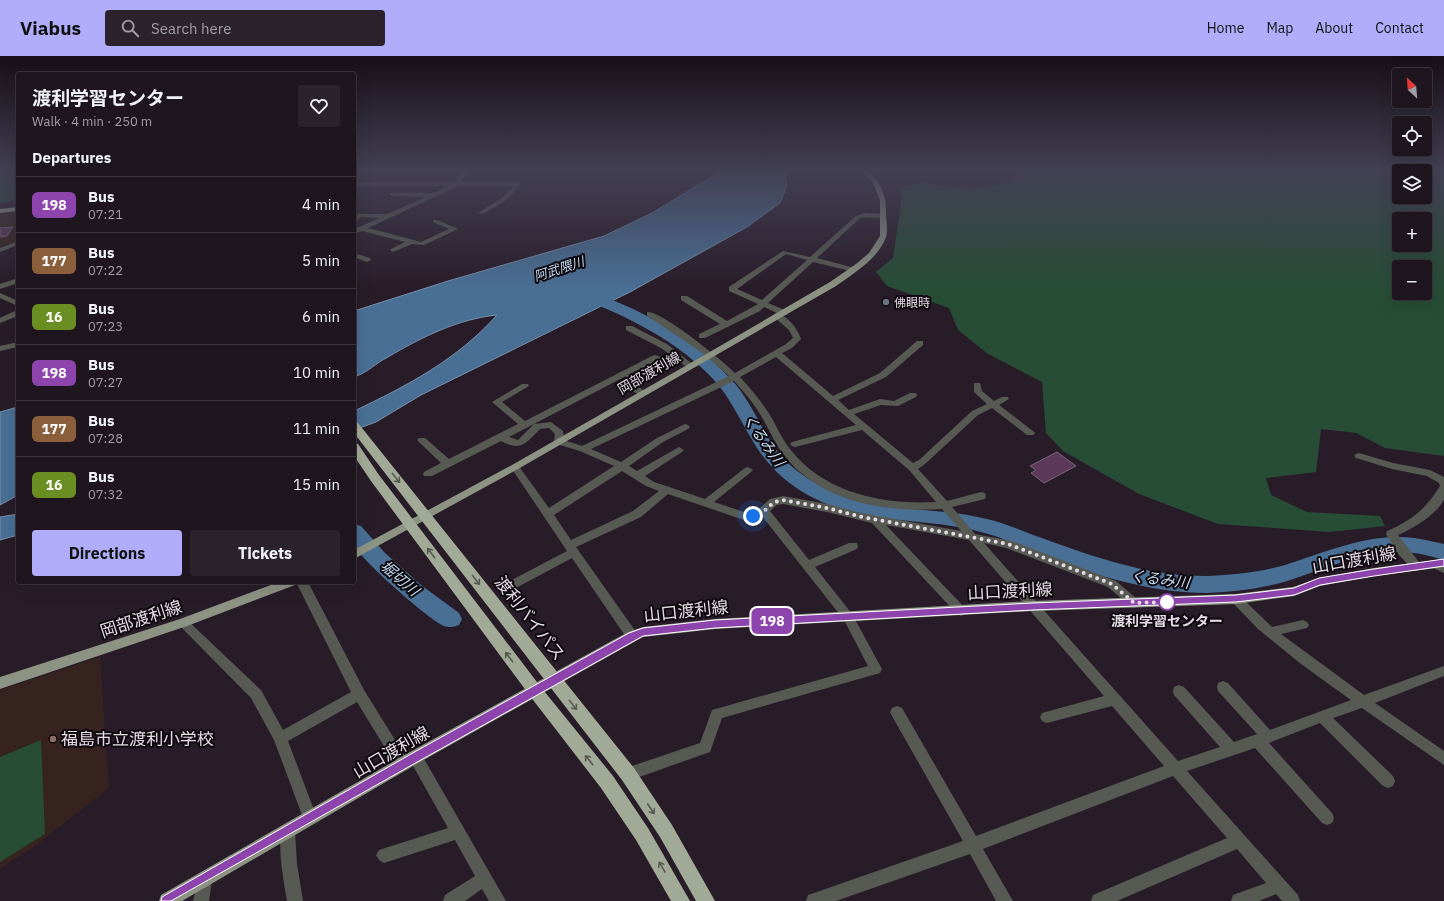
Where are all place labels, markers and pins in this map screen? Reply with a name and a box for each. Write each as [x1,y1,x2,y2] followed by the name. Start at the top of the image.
[894,295,930,310] place label: 佛眼時
[881,297,891,307] marker: 佛眼時
[1158,593,1176,611] marker: 渡利学習センター
[1111,612,1223,630] place label: 渡利学習センター
[61,728,214,750] place label: 福島市立渡利小学校
[48,734,58,744] marker: 福島市立渡利小学校

